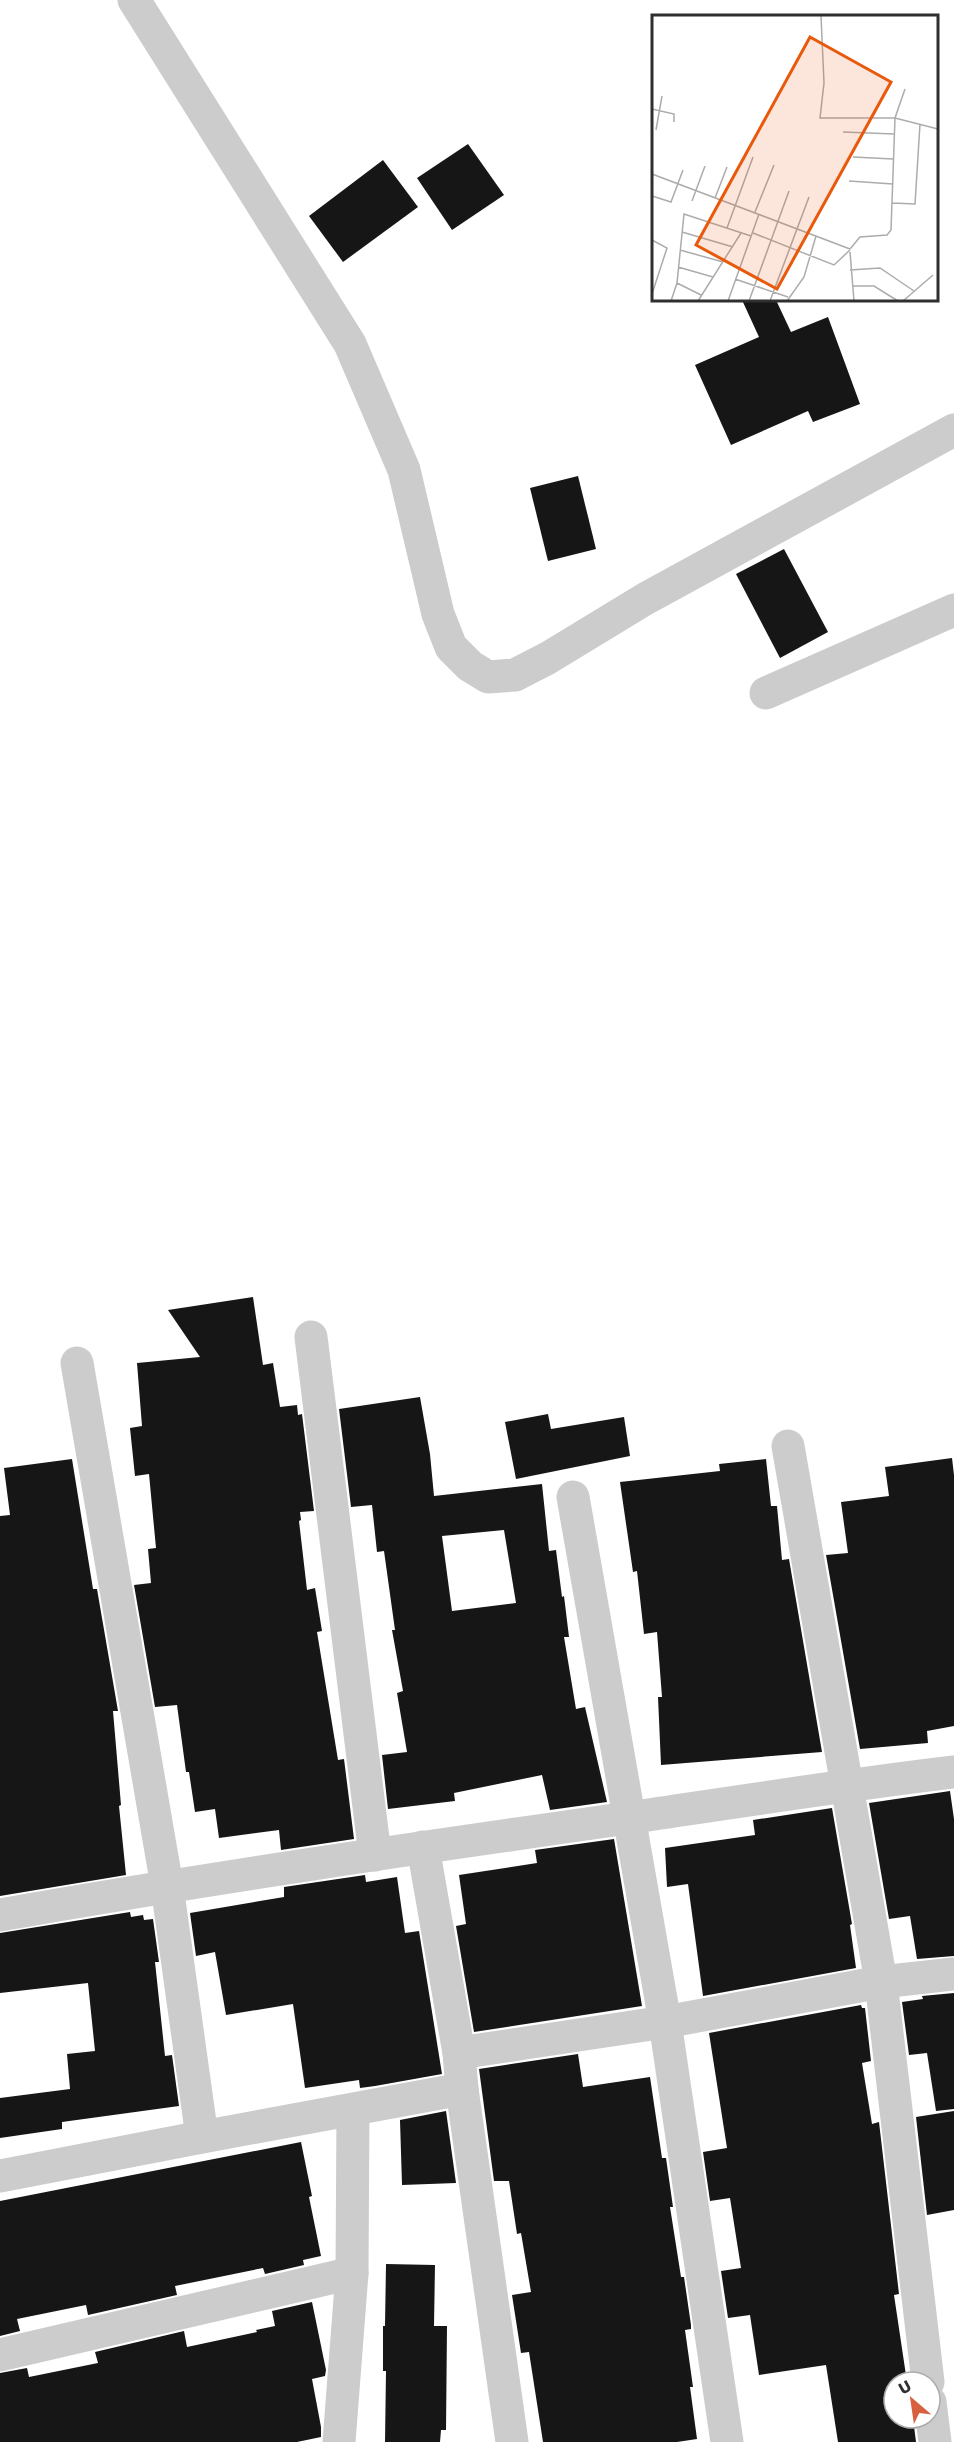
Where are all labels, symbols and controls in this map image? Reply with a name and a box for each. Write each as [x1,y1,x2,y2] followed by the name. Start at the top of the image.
[652,15,939,302] inset map
[882,2370,942,2430] north arrow
[895,2376,915,2398] text: U

